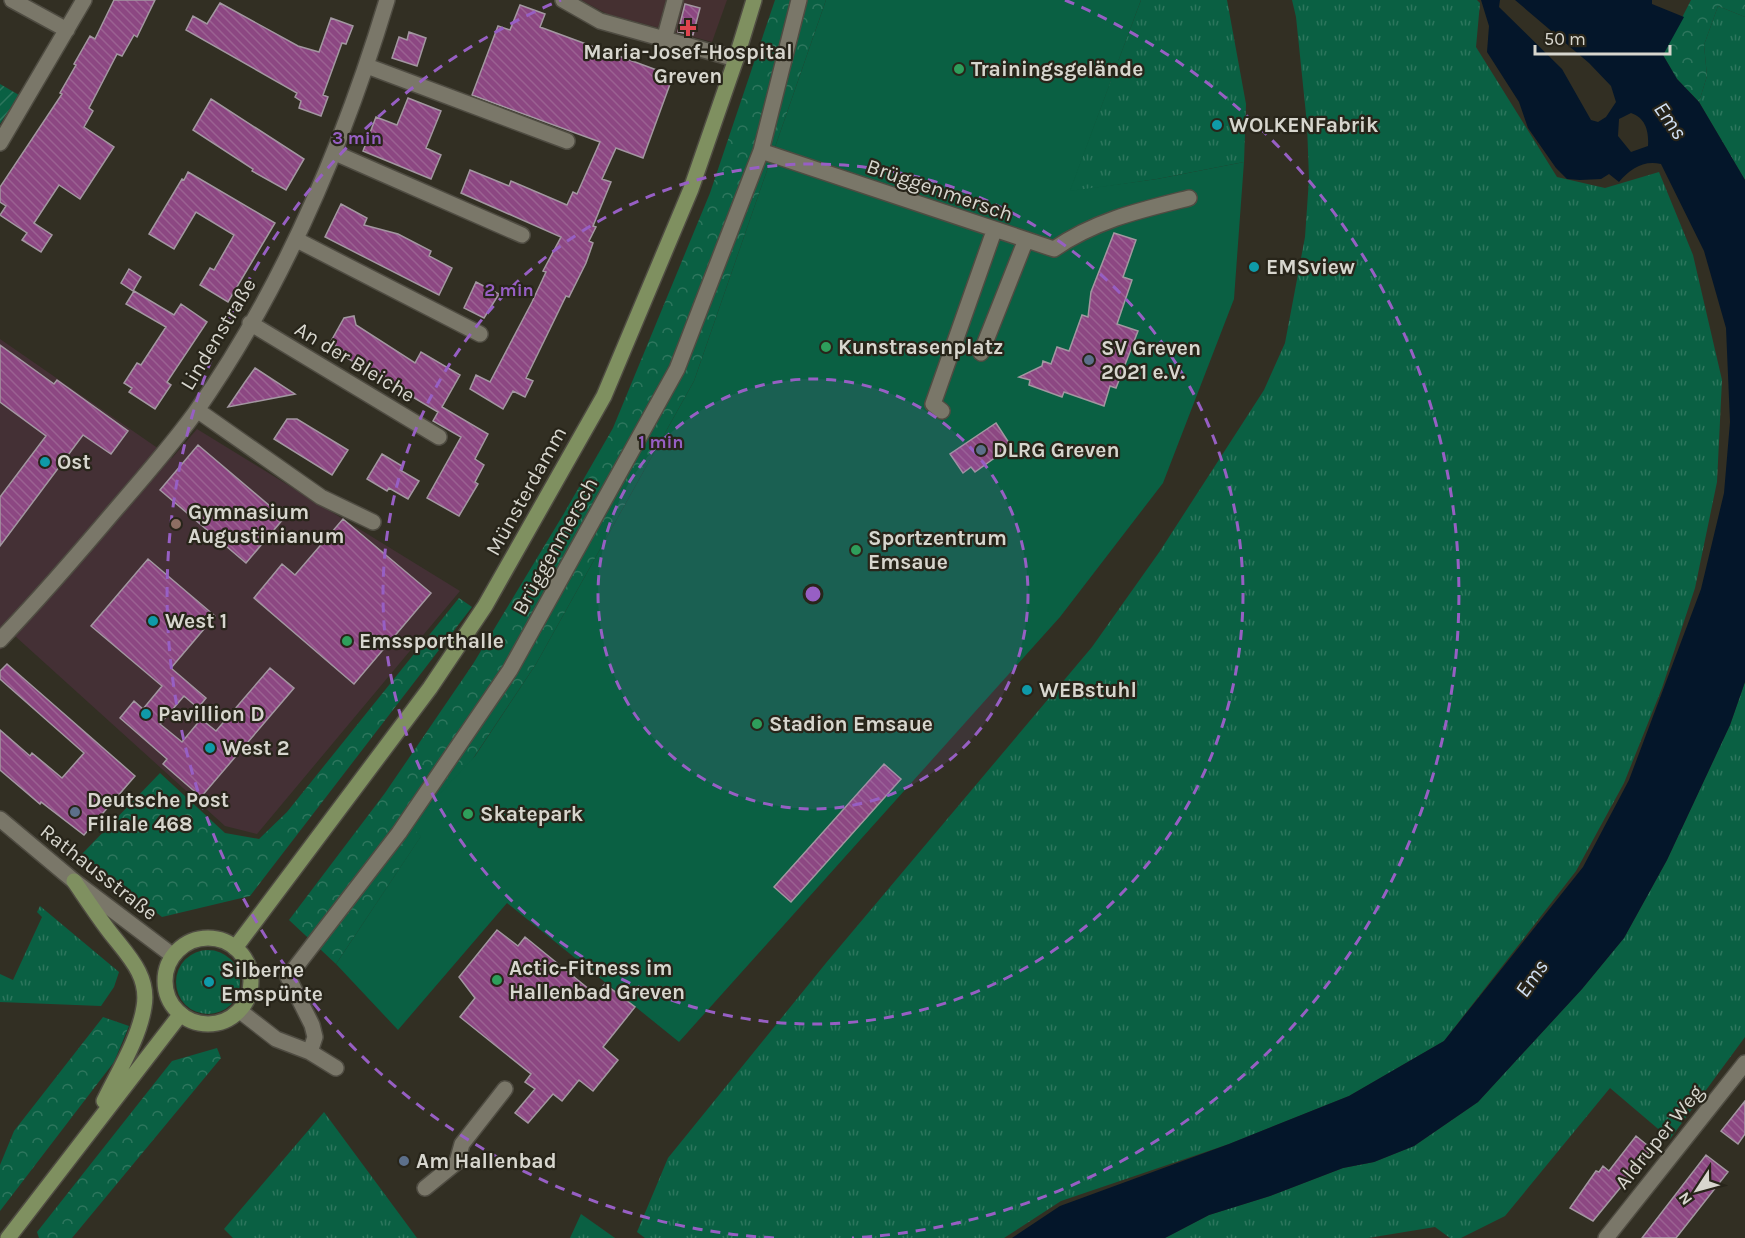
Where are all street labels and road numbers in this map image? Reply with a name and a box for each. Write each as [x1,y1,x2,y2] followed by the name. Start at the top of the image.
[864,154,1016,226] street label: Brüggenmersch
[175,274,261,394] street label: Lindenstraße
[291,317,419,407] street label: An der Bleiche
[481,422,571,560] street label: Münsterdamm
[507,473,603,619] street label: Brüggenmersch
[36,819,162,925] street label: Rathausstraße
[1610,1080,1708,1194] street label: Aldruper Weg

